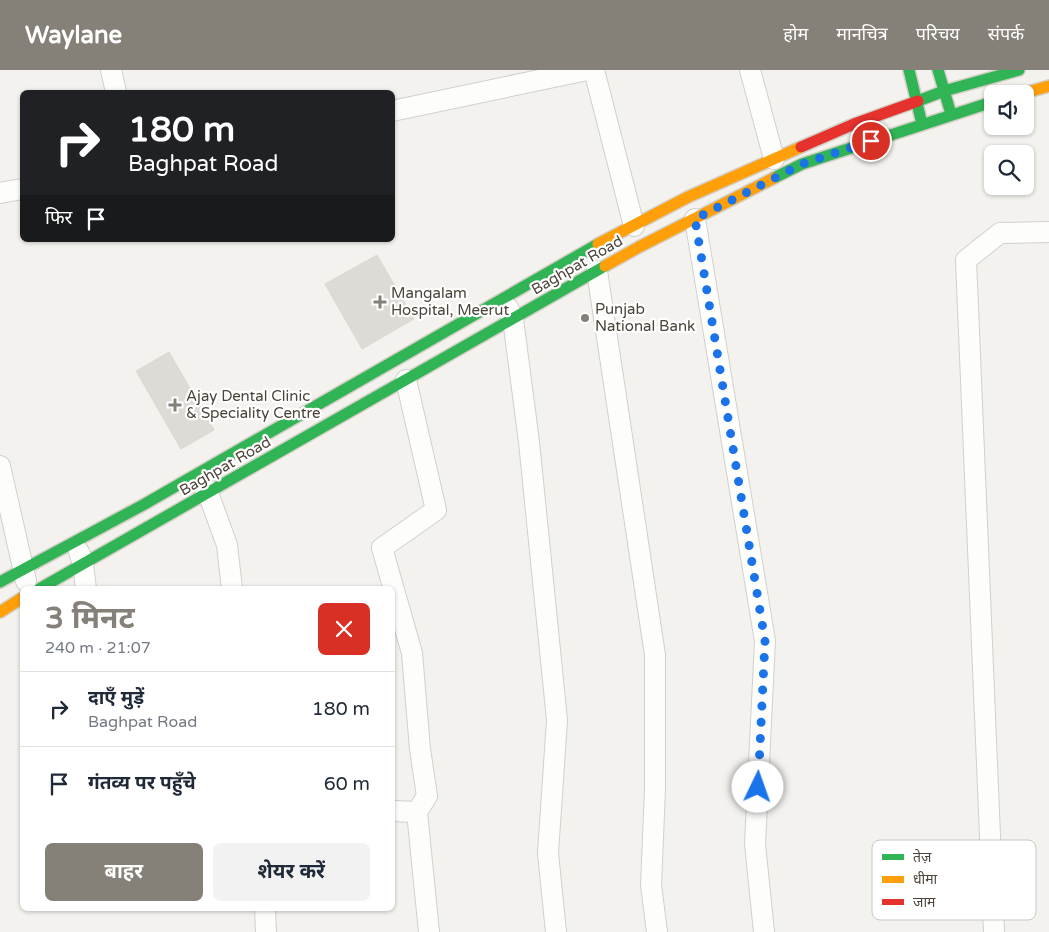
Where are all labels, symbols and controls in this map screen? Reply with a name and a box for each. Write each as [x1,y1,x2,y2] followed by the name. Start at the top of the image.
[25,21,122,50] text: Waylane
[783,23,808,45] text: होम
[836,23,888,45] text: मानचित्र
[916,23,960,45] text: परिचय
[988,23,1024,45] text: संपर्क
[984,85,1034,195] map controls
[984,85,1034,135] button: sound
[128,109,235,151] text: 180 m
[45,110,110,175] icon: right
[850,120,892,162] pin
[857,127,885,155] icon: arrive
[984,145,1034,195] button: search
[128,151,278,177] text: Baghpat Road
[82,205,110,233] icon: arrive
[45,207,72,229] text: फिर
[528,232,626,298] street label: Baghpat Road
[391,284,509,319] place label: Mangalam Hospital, Meerut
[373,295,387,309] marker: Mangalam Hospital, Meerut
[595,300,695,335] place label: Punjab National Bank
[579,312,591,324] marker: Punjab National Bank
[186,387,321,422] place label: Ajay Dental Clinic & Speciality Centre
[168,398,182,412] marker: Ajay Dental Clinic & Speciality Centre
[176,433,274,499] street label: Baghpat Road
[45,600,135,637] text: 3 मिनट
[318,603,370,655] button: close
[45,638,151,658] text: 240 m · 21:07
[88,687,144,709] text: दाएँ मुड़ें
[45,695,73,723] icon: right
[312,698,370,720] text: 180 m
[88,712,197,732] text: Baghpat Road
[731,760,783,812] position arrow
[45,770,73,798] icon: arrive
[88,772,196,794] text: गंतव्य पर पहुँचे
[324,773,370,795] text: 60 m
[872,840,1036,920] legend
[45,843,203,901] button: बाहर
[213,843,370,901] button: शेयर करें
[913,848,932,866] text: तेज़
[913,871,938,888] text: धीमा
[913,894,936,911] text: जाम

